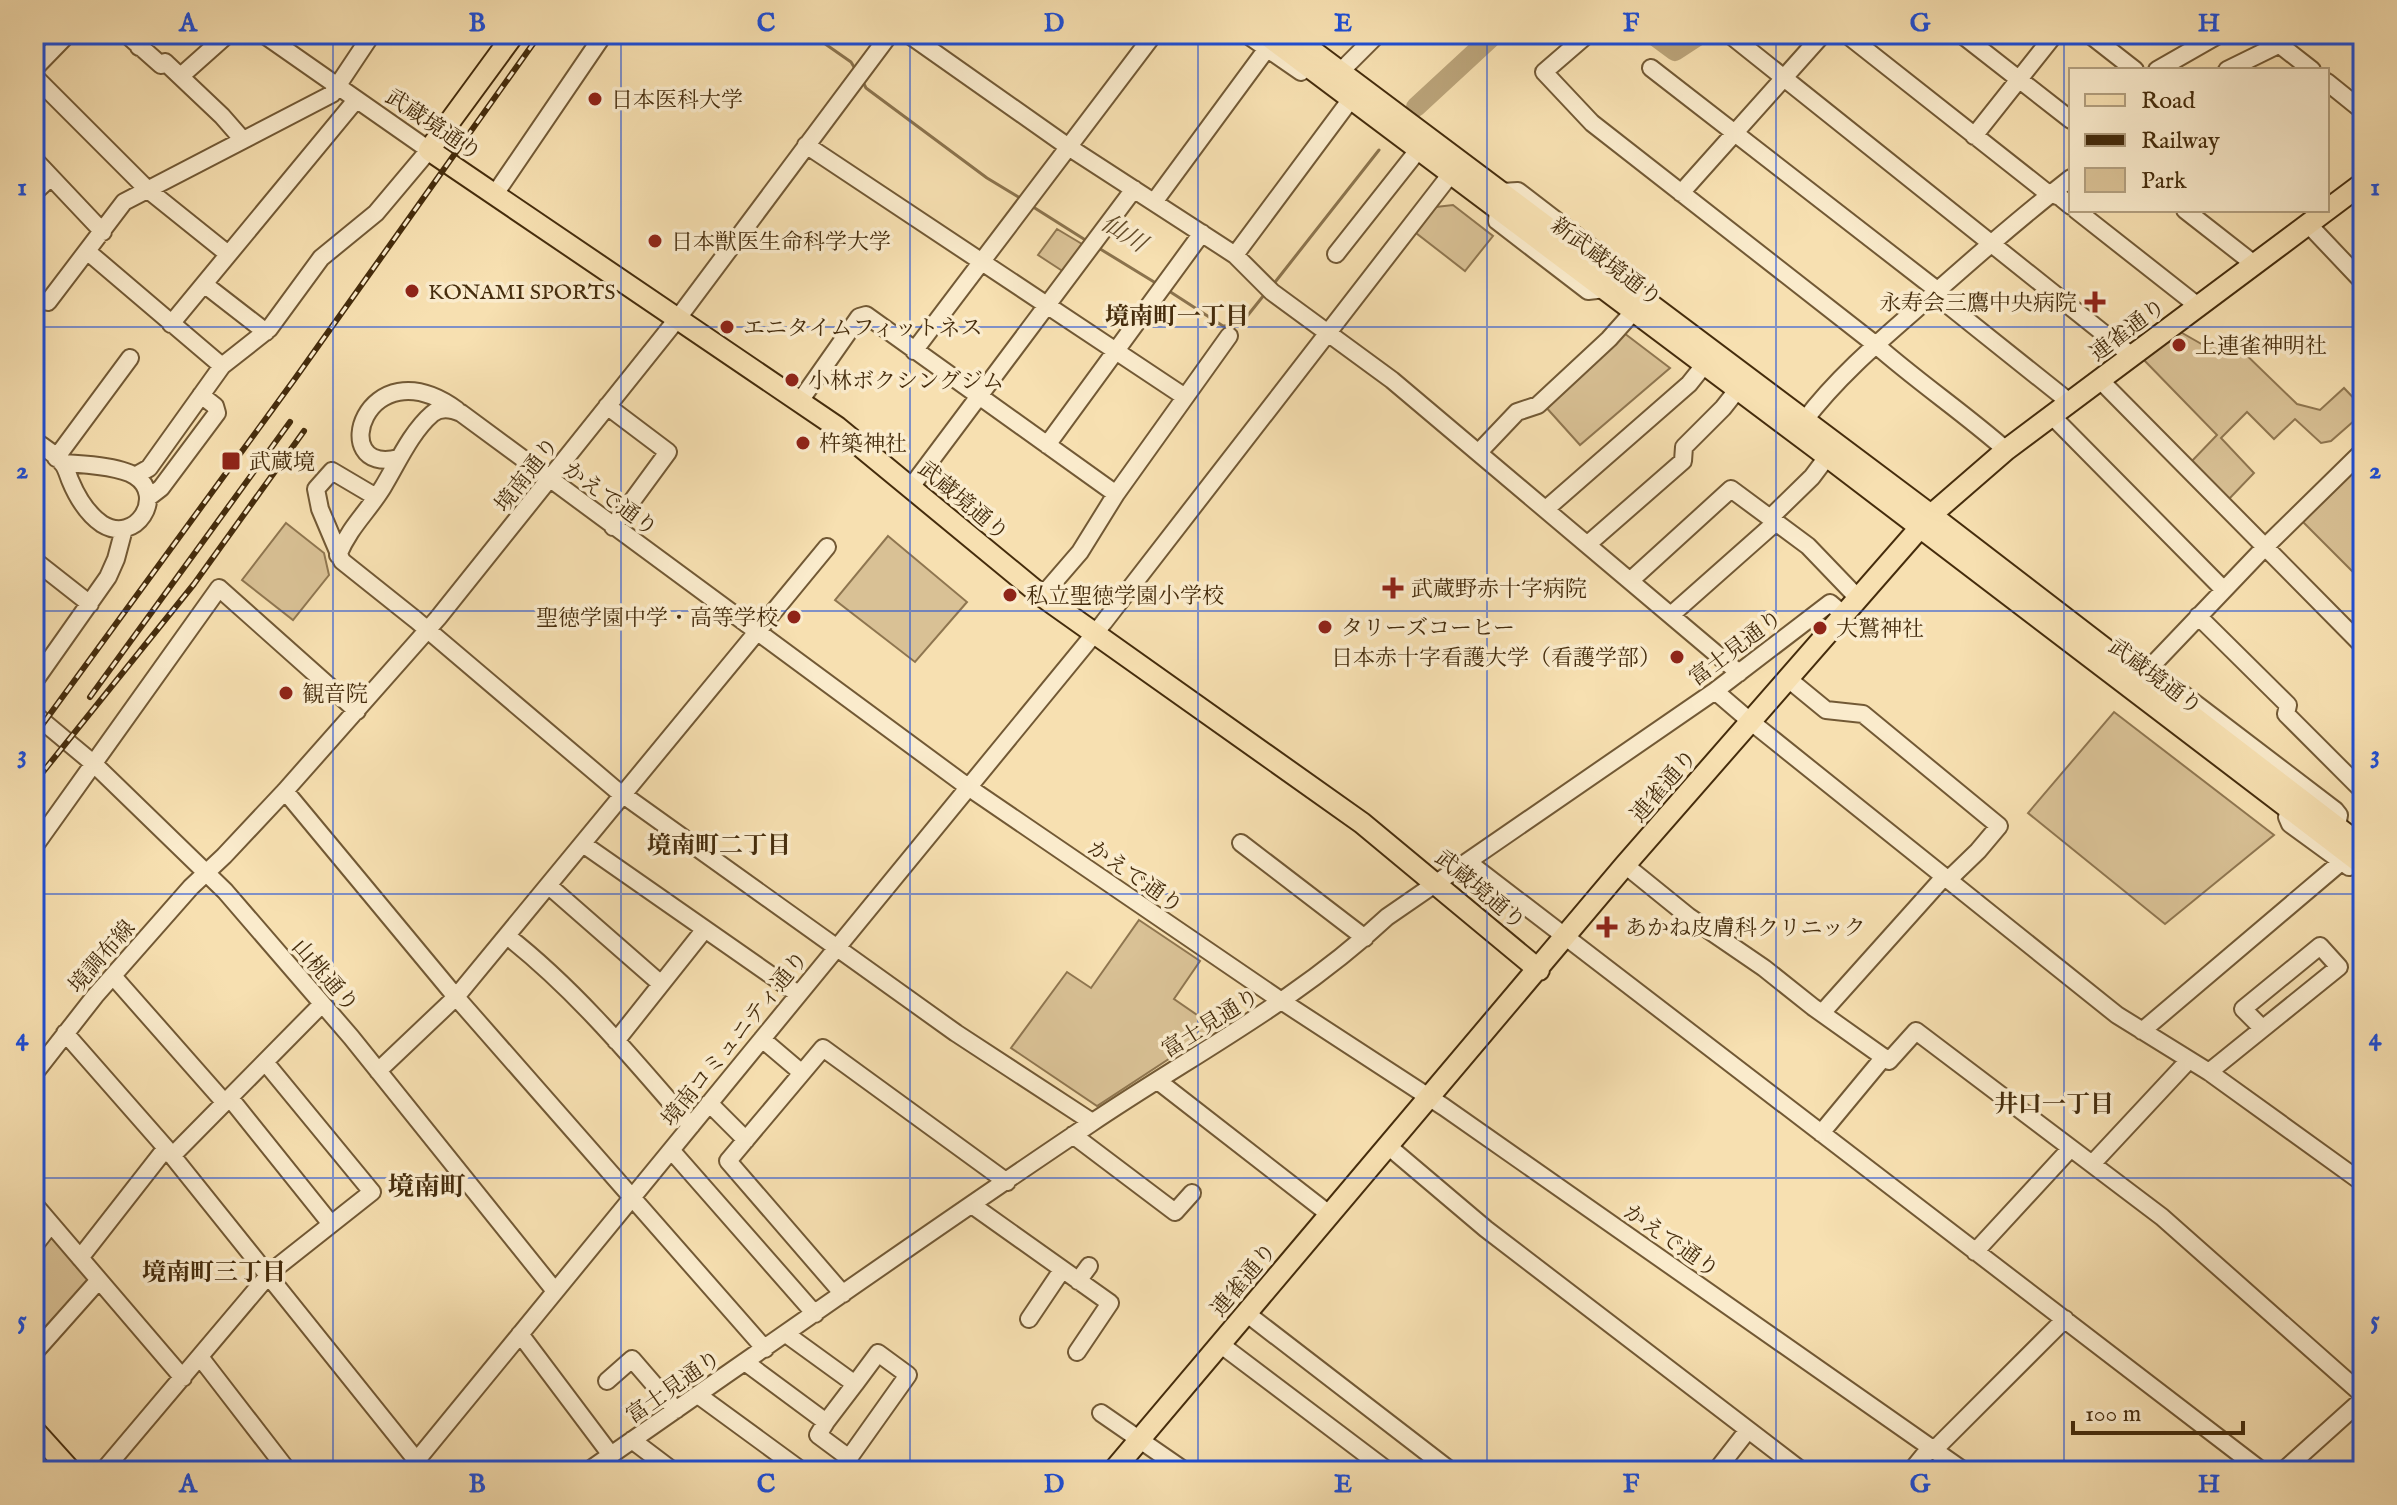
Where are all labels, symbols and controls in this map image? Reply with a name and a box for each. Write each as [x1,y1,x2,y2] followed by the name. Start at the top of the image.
[178,7,198,40] text: A
[468,7,486,40] text: B
[757,7,776,40] text: C
[1044,7,1065,40] text: D
[1334,7,1352,40] text: E
[1623,7,1640,40] text: F
[1910,7,1931,40] text: G
[2198,7,2220,40] text: H
[2069,68,2329,212] legend
[379,83,486,168] street label: 武蔵境通り
[2141,86,2195,117] text: Road
[611,87,743,115] place label: 日本医科大学
[586,90,604,108] marker: 日本医科大学
[2141,126,2220,157] text: Railway
[2141,166,2187,197] text: Park
[17,171,27,204] text: 1
[2370,171,2380,204] text: 1
[1095,208,1154,262] water label: 仙川
[1545,212,1667,314] street label: 新武蔵境通り
[671,229,891,257] place label: 日本獣医生命科学大学
[646,232,664,250] marker: 日本獣医生命科学大学
[428,279,615,307] place label: KONAMI SPORTS
[403,282,421,300] marker: KONAMI SPORTS
[1879,290,2077,318] place label: 永寿会三鷹中央病院
[2084,291,2106,313] marker: 永寿会三鷹中央病院
[2085,293,2172,368] street label: 連雀通り
[1105,302,1249,333] district label: 境南町一丁目
[743,315,983,343] place label: エニタイムフィットネス
[718,318,736,336] marker: エニタイムフィットネス
[2195,333,2327,361] place label: 上連雀神明社
[2170,336,2188,354] marker: 上連雀神明社
[808,368,1004,396] place label: 小林ボクシングジム
[783,371,801,389] marker: 小林ボクシングジム
[819,431,907,459] place label: 杵築神社
[489,432,566,519] street label: 境南通り
[794,434,812,452] marker: 杵築神社
[249,449,315,477] place label: 武蔵境
[220,450,242,472] marker: 武蔵境
[16,454,28,487] text: 2
[2369,454,2381,487] text: 2
[912,455,1014,548] street label: 武蔵境通り
[557,456,663,543] street label: かえで通り
[1411,576,1587,604] place label: 武蔵野赤十字病院
[1382,577,1404,599] marker: 武蔵野赤十字病院
[1026,583,1224,611] place label: 私立聖徳学園小学校
[1001,586,1019,604] marker: 私立聖徳学園小学校
[1684,604,1789,693] street label: 富士見通り
[536,605,778,633] place label: 聖徳学園中学・高等学校
[785,608,803,626] marker: 聖徳学園中学・高等学校
[1341,615,1515,643] place label: タリーズコーヒー
[1836,616,1924,644] place label: 大鷲神社
[1316,618,1334,636] marker: タリーズコーヒー
[1811,619,1829,637] marker: 大鷲神社
[2102,633,2207,722] street label: 武蔵境通り
[1331,645,1661,673] place label: 日本赤十字看護大学（看護学部）
[1668,648,1686,666] marker: 日本赤十字看護大学（看護学部）
[302,681,368,709] place label: 観音院
[277,684,295,702] marker: 観音院
[17,738,27,771] text: 3
[2370,738,2380,771] text: 3
[1625,744,1704,829] street label: 連雀通り
[647,831,791,862] district label: 境南町二丁目
[1082,835,1188,921] street label: かえで通り
[1429,844,1531,937] street label: 武蔵境通り
[63,915,142,1000] street label: 境調布線
[1625,915,1866,943] place label: あかね皮膚科クリニック
[1596,916,1618,938] marker: あかね皮膚科クリニック
[285,934,364,1019] street label: 山桃通り
[656,946,815,1133] street label: 境南コミュニティ通り
[1157,983,1265,1065] street label: 富士見通り
[16,1021,30,1054] text: 4
[2369,1021,2383,1054] text: 4
[1994,1090,2114,1121] district label: 井口一丁目
[388,1171,466,1204] district label: 境南町
[1618,1199,1724,1285] street label: かえで通り
[1206,1238,1284,1323] street label: 連雀通り
[142,1258,286,1289] district label: 境南町三丁目
[17,1304,27,1337] text: 5
[2370,1304,2380,1337] text: 5
[621,1345,727,1431] street label: 富士見通り
[2073,1385,2243,1435] scale bar
[2085,1399,2141,1430] text: 100 m
[178,1468,198,1501] text: A
[468,1468,486,1501] text: B
[757,1468,776,1501] text: C
[1044,1468,1065,1501] text: D
[1334,1468,1352,1501] text: E
[1623,1468,1640,1501] text: F
[1910,1468,1931,1501] text: G
[2198,1468,2220,1501] text: H

